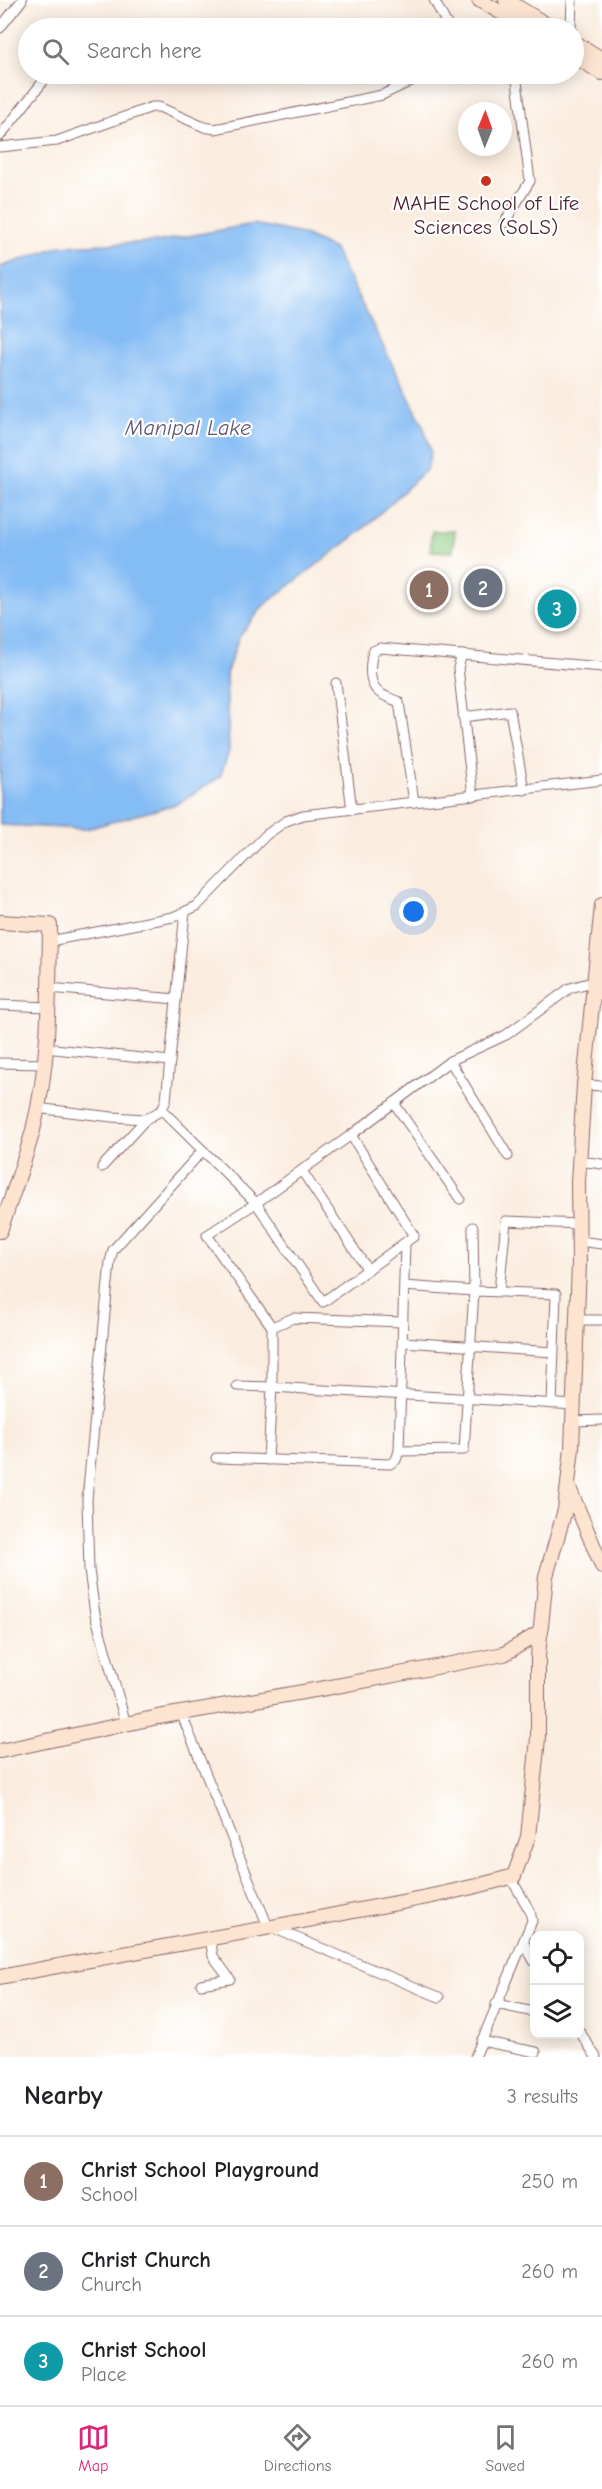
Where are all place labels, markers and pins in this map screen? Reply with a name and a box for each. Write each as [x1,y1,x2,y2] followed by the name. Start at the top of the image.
[479,174,493,188] marker: MAHE School of Life Sciences (SoLS)
[393,191,579,239] place label: MAHE School of Life Sciences (SoLS)
[464,566,502,610] pin: 2
[410,568,448,612] pin: 1
[538,586,576,632] pin: 3

